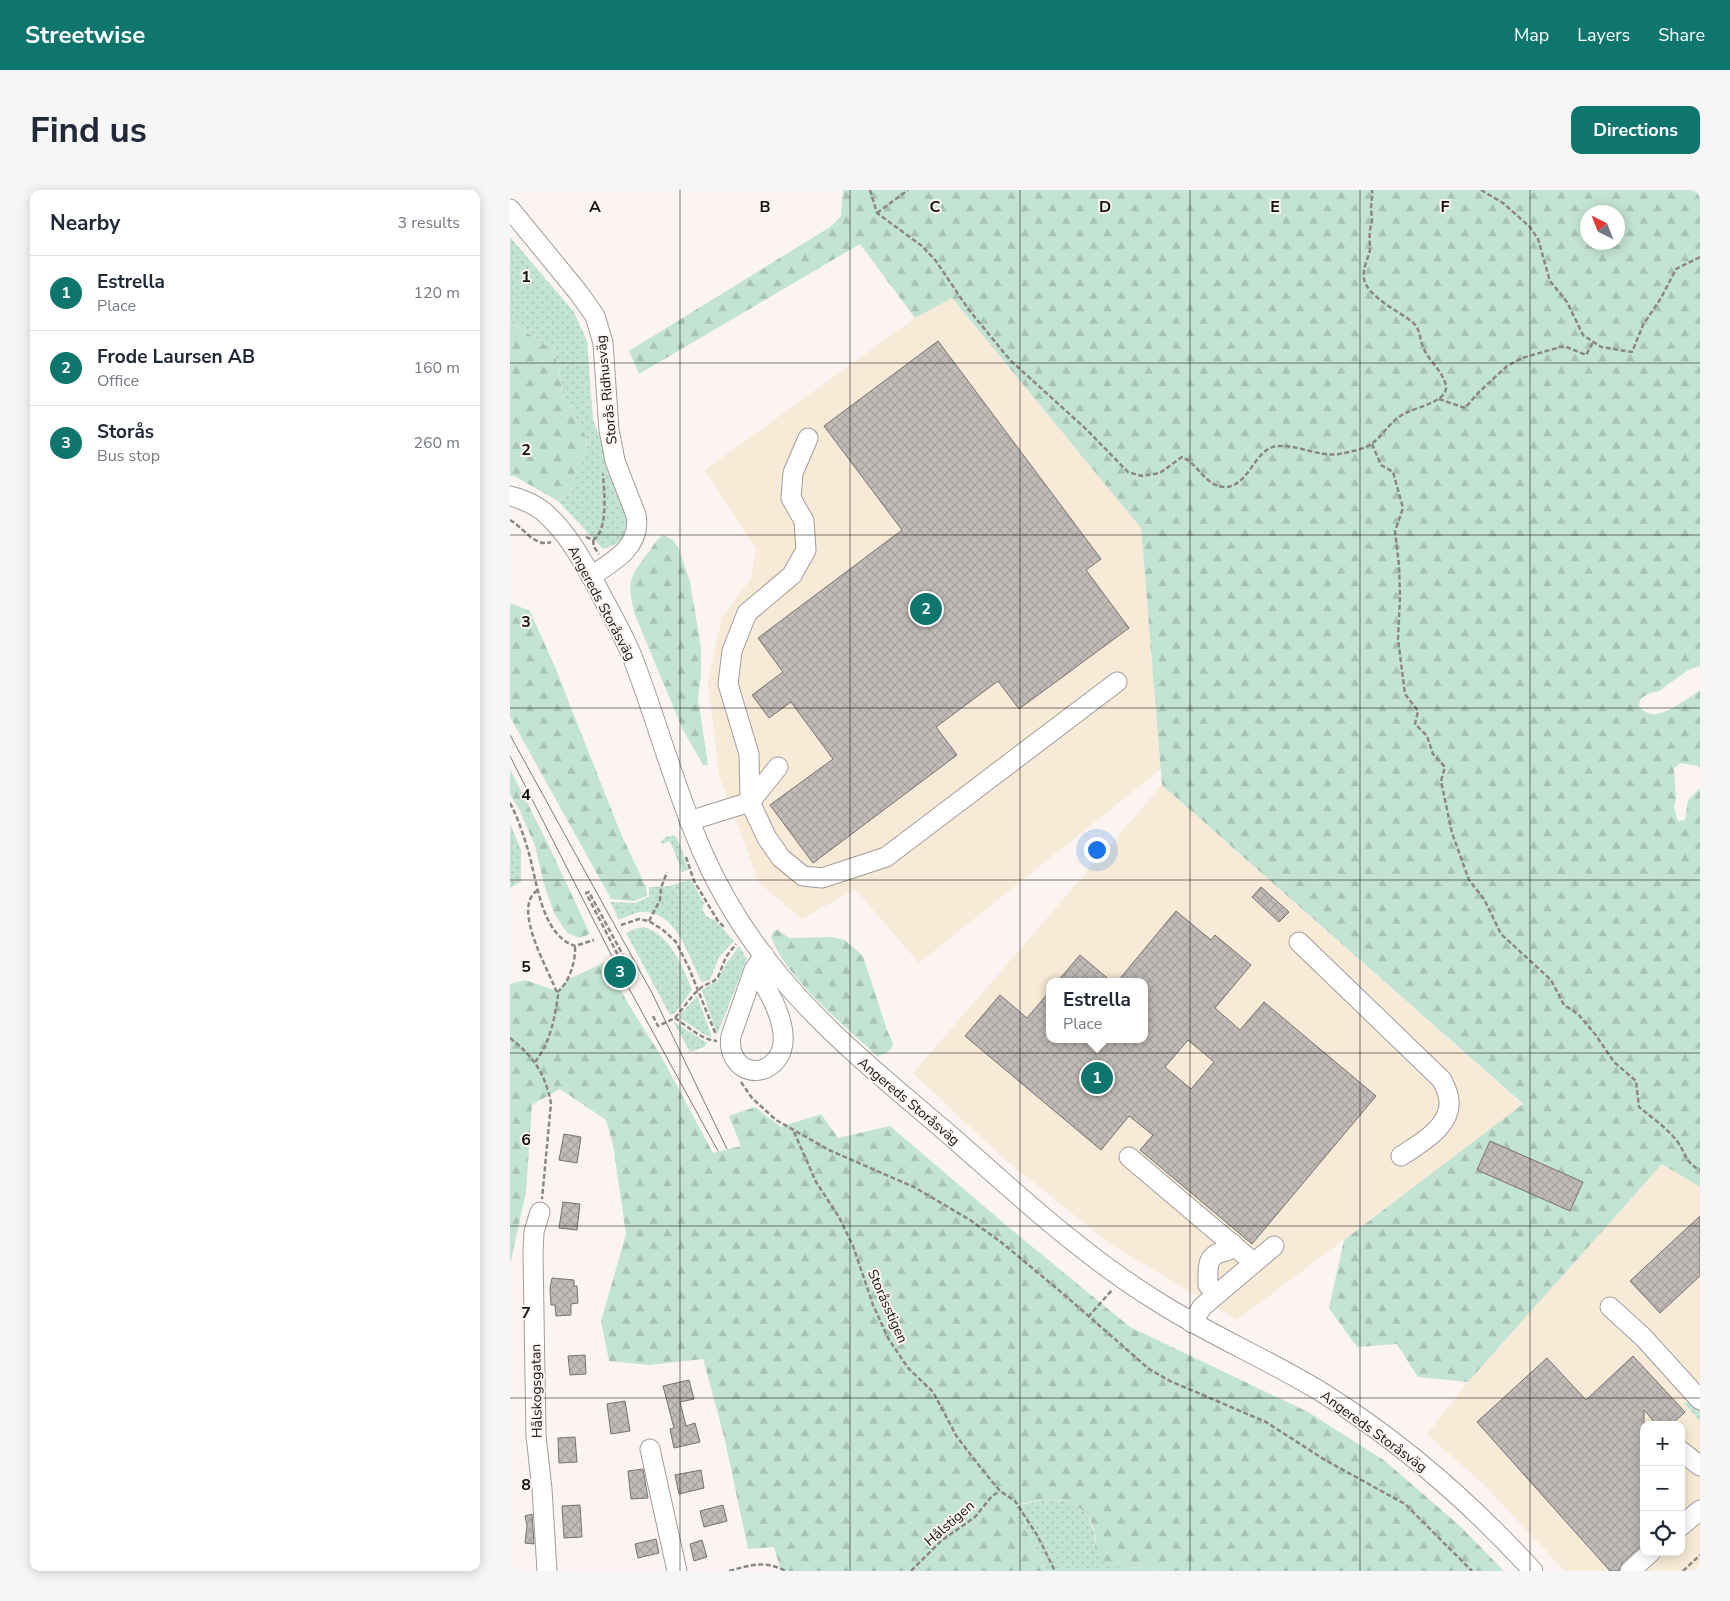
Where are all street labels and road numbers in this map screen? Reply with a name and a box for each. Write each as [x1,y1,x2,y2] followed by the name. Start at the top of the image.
[591,334,622,446] street label: Storås Ridhusväg
[563,542,640,664] street label: Angereds Storåsväg
[854,1053,964,1150] street label: Angereds Storåsväg
[863,1266,912,1346] street label: Storåsstigen
[526,1344,547,1438] street label: Hålskogsgatan
[1317,1386,1431,1477] street label: Angereds Storåsväg
[920,1496,978,1550] street label: Hålstigen

